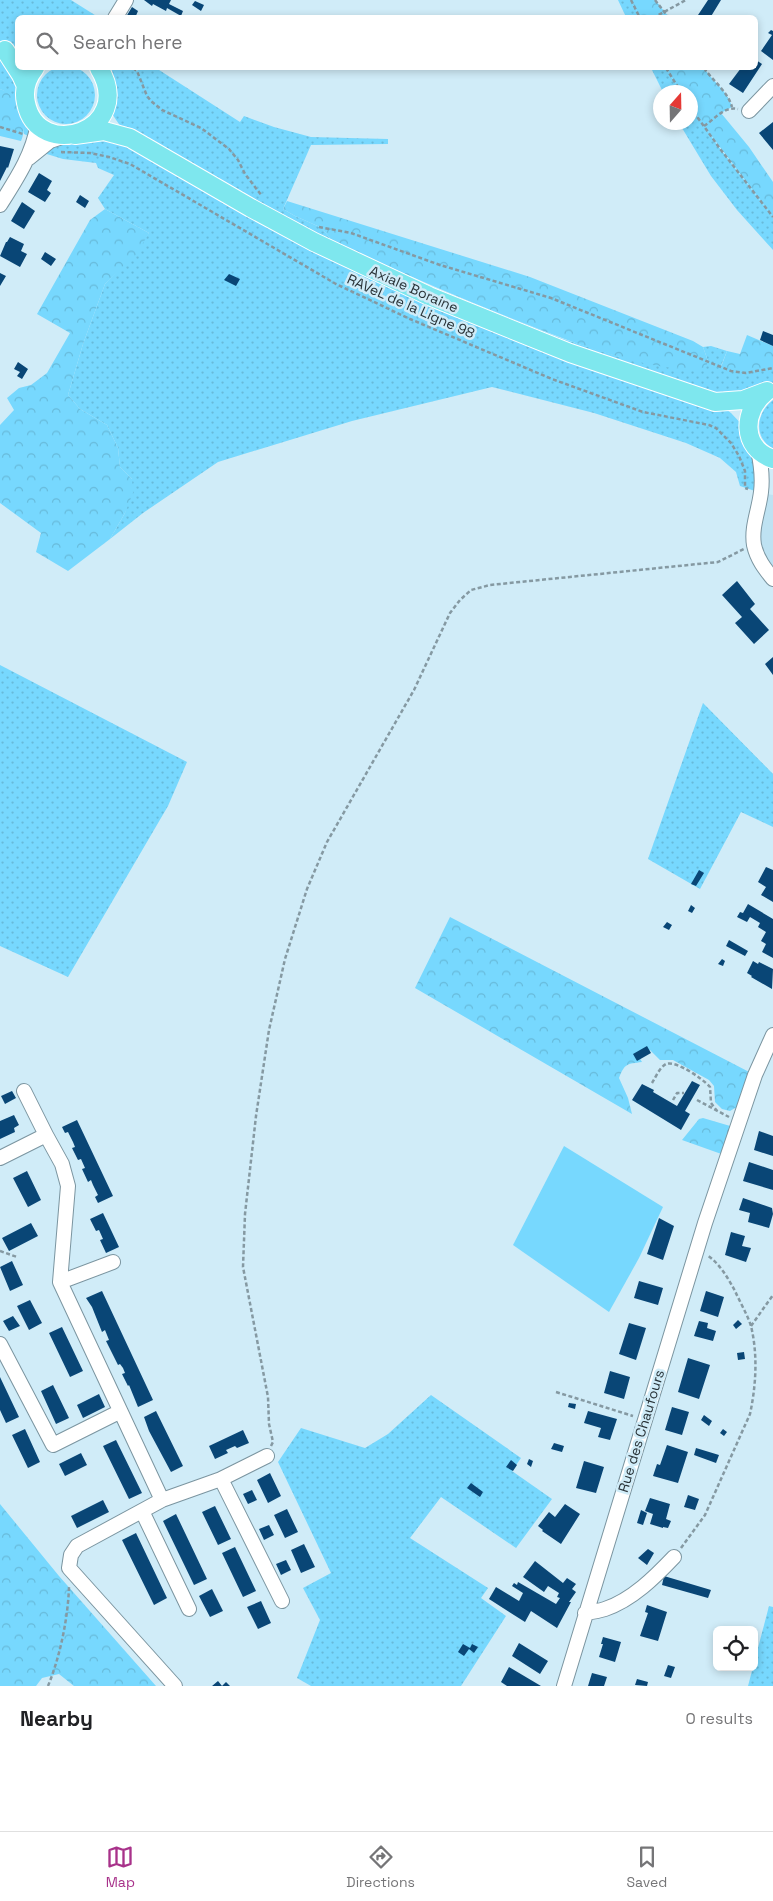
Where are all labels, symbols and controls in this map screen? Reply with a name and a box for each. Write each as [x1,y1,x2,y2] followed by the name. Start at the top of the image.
[15,15,758,70] search box
[33,29,61,57] icon: search
[73,30,183,55] text: Search here
[653,85,698,130] north arrow
[367,261,461,317] street label: Axiale Boraine
[344,270,478,342] street label: RAVeL de la Ligne 98
[614,1368,668,1494] street label: Rue des Chaufours
[713,1626,758,1671] map controls
[713,1626,758,1671] button: locate
[20,1705,93,1732] text: Nearby
[685,1708,753,1729] text: 0 results
[106,1843,135,1891] tab: Map
[346,1843,415,1891] tab: Directions
[626,1843,667,1891] tab: Saved

